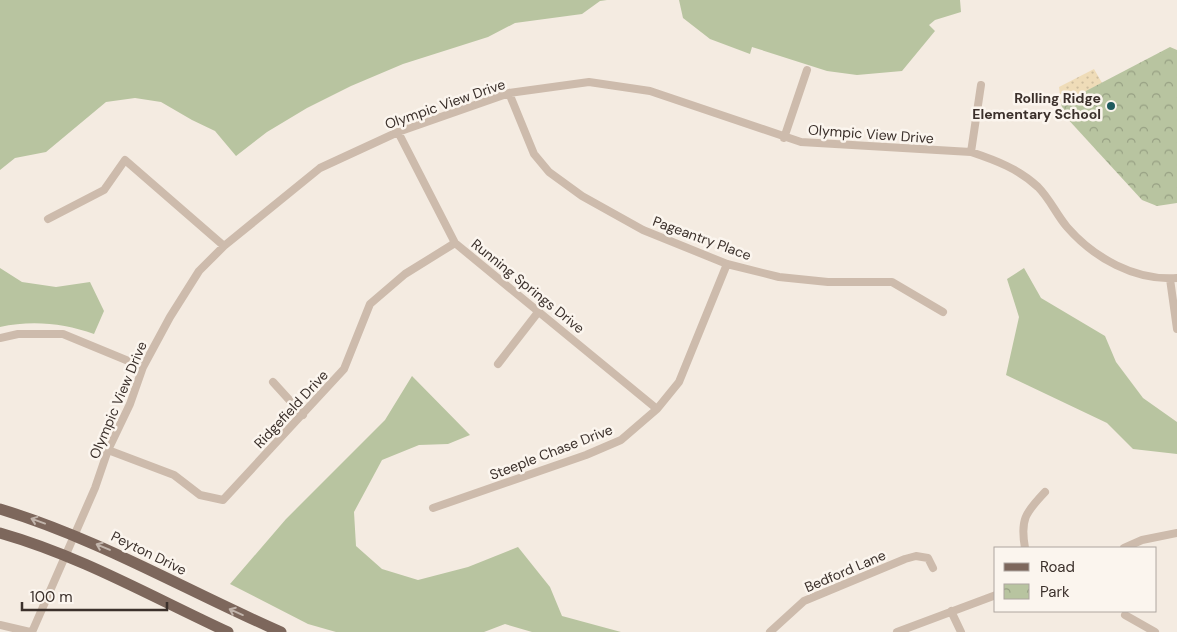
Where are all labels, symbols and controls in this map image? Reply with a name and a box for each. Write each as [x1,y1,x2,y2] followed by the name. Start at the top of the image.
[382,75,508,133] street label: Olympic View Drive
[972,89,1101,123] place label: Rolling Ridge Elementary School
[1105,100,1117,112] marker: Rolling Ridge Elementary School
[808,121,935,147] street label: Olympic View Drive
[650,212,754,264] street label: Pageantry Place
[468,235,588,337] street label: Running Springs Drive
[85,338,151,462] street label: Olympic View Drive
[250,366,332,452] street label: Ridgefield Drive
[487,420,615,484] street label: Steeple Chase Drive
[30,516,46,525] one-way arrow
[108,527,190,579] street label: Peyton Drive
[96,542,111,552] one-way arrow
[802,546,888,596] street label: Bedford Lane
[994,547,1157,612] legend
[1040,557,1075,577] text: Road
[22,580,168,612] scale bar
[1040,582,1070,602] text: Park
[30,587,73,607] text: 100 m
[229,607,244,617] one-way arrow

